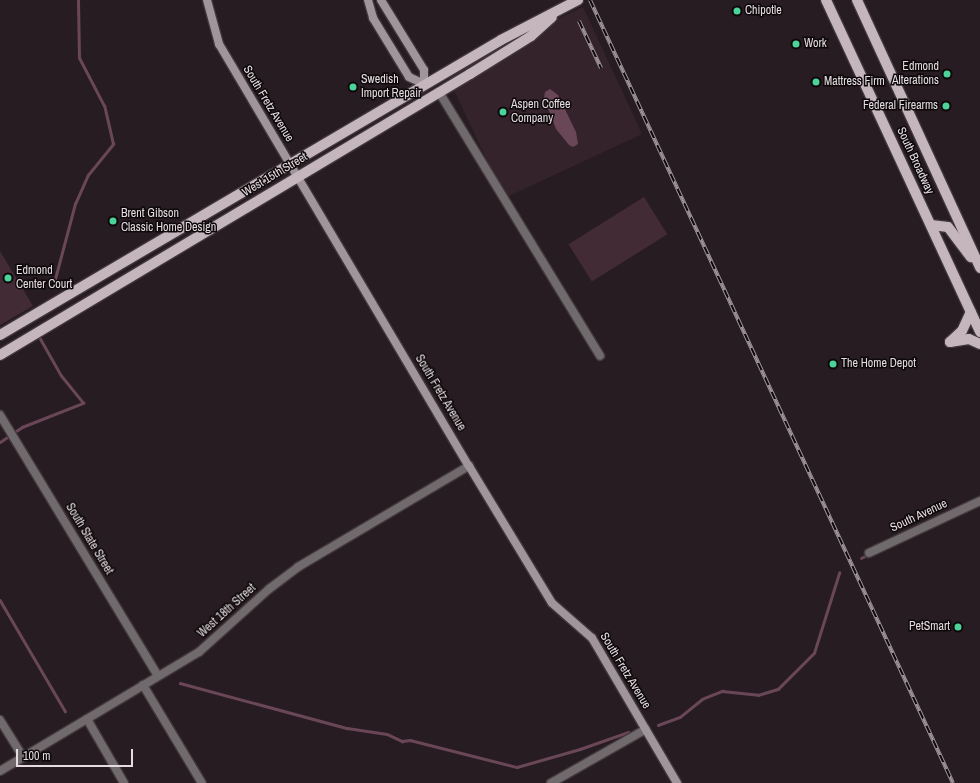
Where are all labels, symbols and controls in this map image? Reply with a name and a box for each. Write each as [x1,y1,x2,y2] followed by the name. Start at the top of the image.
[745,4,782,18] place label: Chipotle
[732,6,742,16] marker: Chipotle
[804,37,827,51] place label: Work
[791,39,801,49] marker: Work
[892,60,939,88] place label: Edmond Alterations
[239,63,297,145] street label: South Fretz Avenue
[942,69,952,79] marker: Edmond Alterations
[361,73,421,101] place label: Swedish Import Repair
[824,75,885,89] place label: Mattress Firm
[811,77,821,87] marker: Mattress Firm
[348,82,358,92] marker: Swedish Import Repair
[511,98,570,126] place label: Aspen Coffee Company
[863,99,938,113] place label: Federal Firearms
[941,101,951,111] marker: Federal Firearms
[498,107,508,117] marker: Aspen Coffee Company
[893,125,937,197] street label: South Broadway
[240,150,310,200] street label: West 15th Street
[121,207,216,235] place label: Brent Gibson Classic Home Design
[108,216,118,226] marker: Brent Gibson Classic Home Design
[16,264,72,292] place label: Edmond Center Court
[3,273,13,283] marker: Edmond Center Court
[411,352,469,434] street label: South Fretz Avenue
[841,357,916,371] place label: The Home Depot
[828,359,838,369] marker: The Home Depot
[888,496,950,536] street label: South Avenue
[62,501,116,577] street label: South State Street
[195,581,259,641] street label: West 18th Street
[909,620,950,634] place label: PetSmart
[953,622,963,632] marker: PetSmart
[596,630,654,712] street label: South Fretz Avenue
[18,741,135,767] scale bar
[23,748,50,764] text: 100 m

